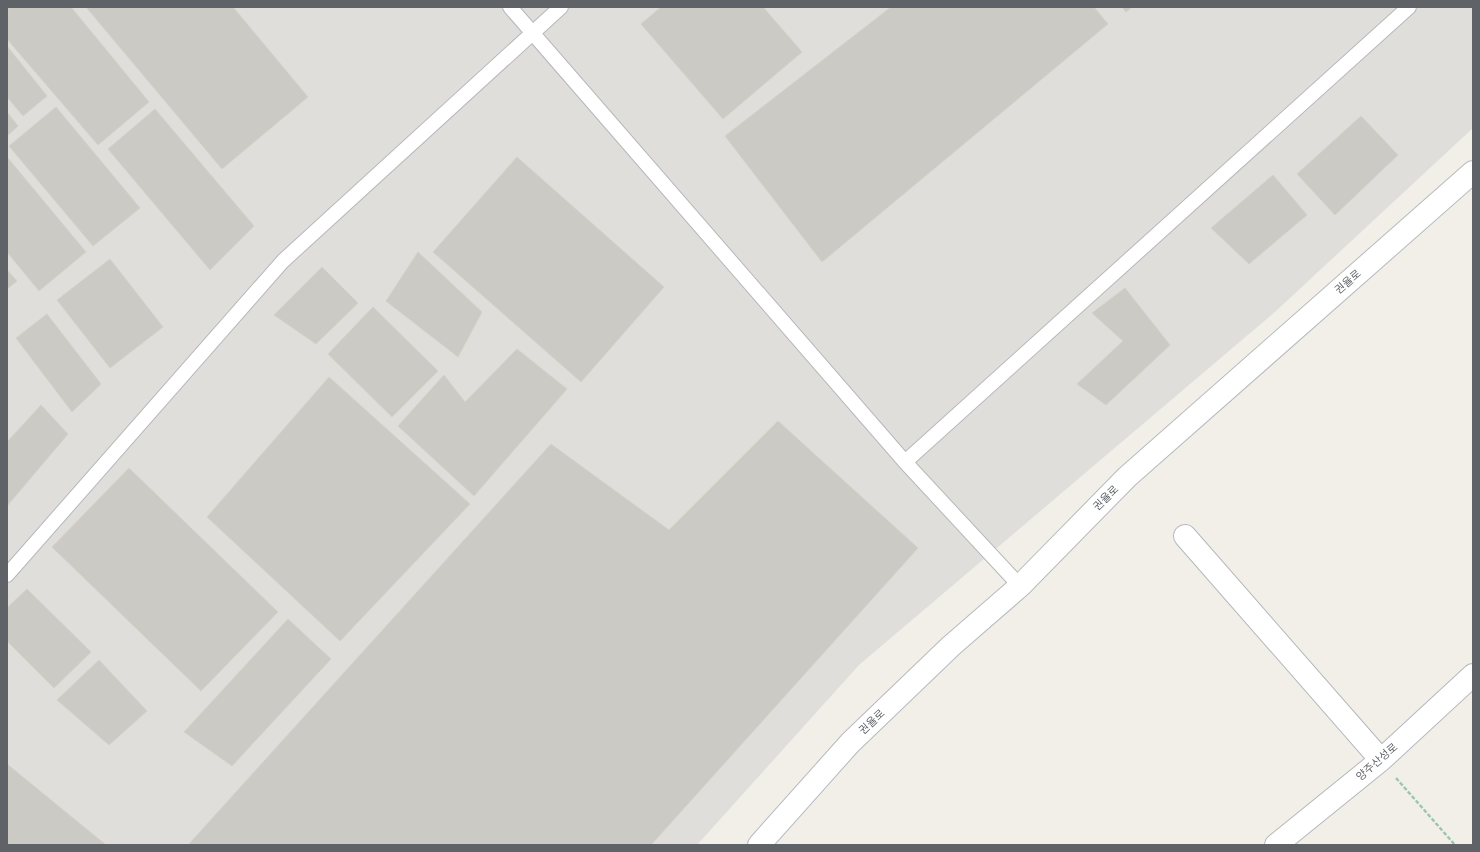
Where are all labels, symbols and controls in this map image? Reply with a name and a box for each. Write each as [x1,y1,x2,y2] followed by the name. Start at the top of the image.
[1332,267,1364,297] street label: 권율로
[1091,483,1121,513] street label: 권율로
[856,707,888,737] street label: 권율로
[1354,740,1400,784] street label: 양주산성로

